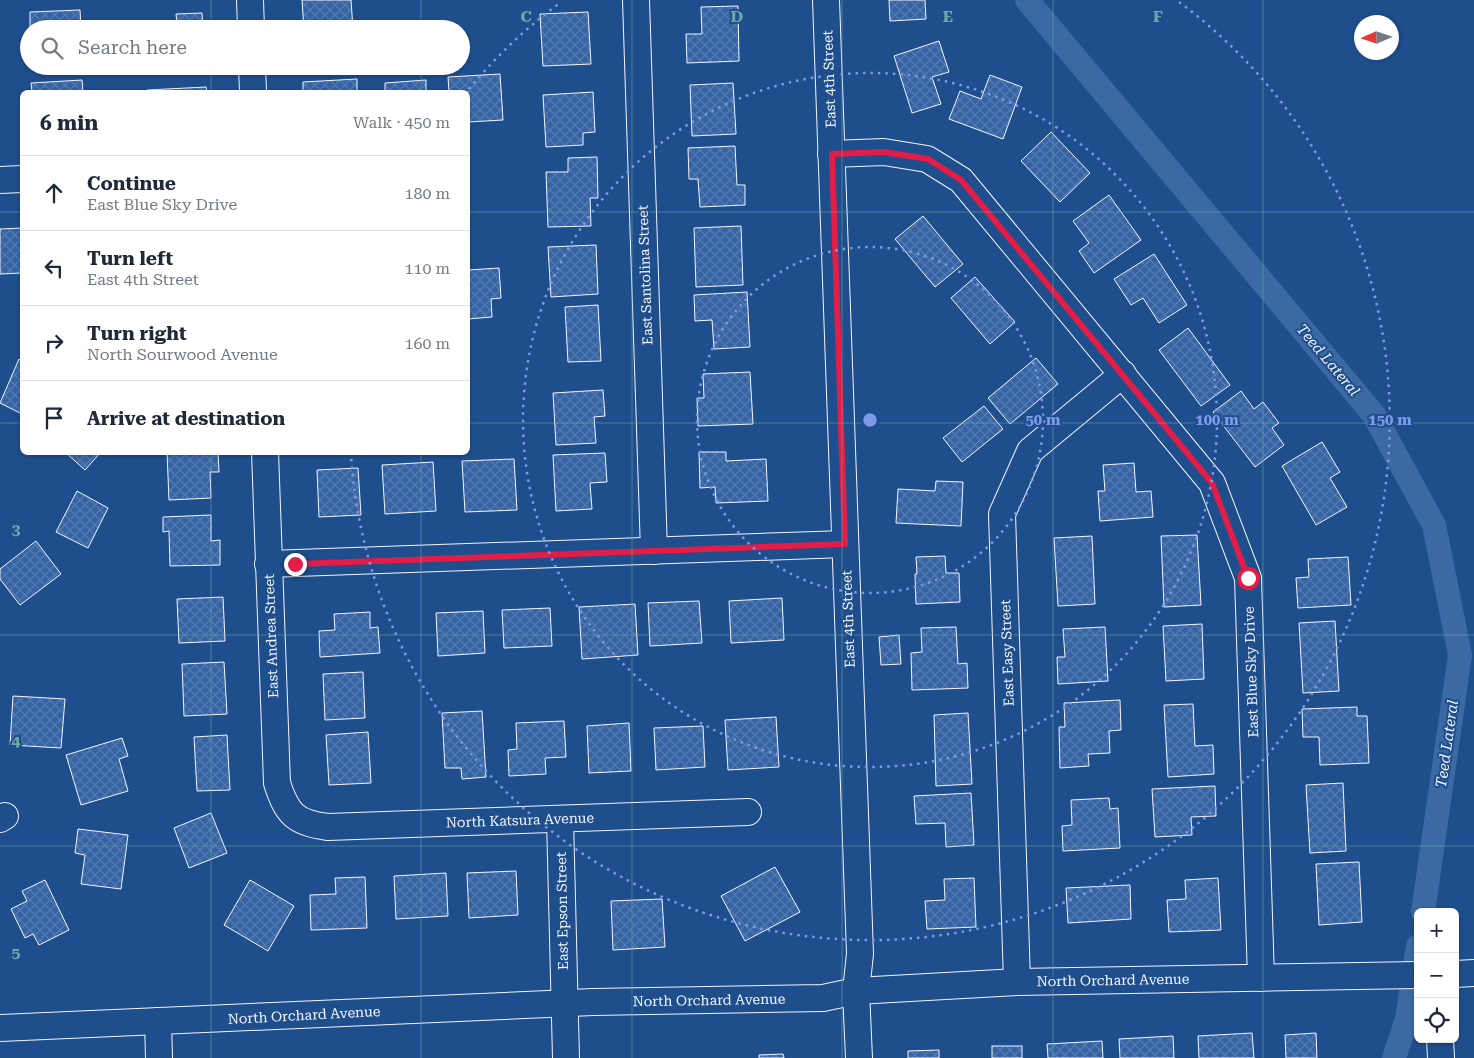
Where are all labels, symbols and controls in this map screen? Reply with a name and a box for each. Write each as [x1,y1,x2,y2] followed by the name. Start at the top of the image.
[520,7,532,26] text: C
[731,7,744,26] text: D
[943,7,953,26] text: E
[1153,7,1163,26] text: F
[1354,15,1399,60] north arrow
[20,20,470,75] search box
[819,30,839,128] street label: East 4th Street
[38,34,66,62] icon: search
[78,36,187,59] text: Search here
[40,111,98,135] text: 6 min
[353,113,450,132] text: Walk · 450 m
[87,172,176,195] text: Continue
[40,179,68,207] icon: ahead
[404,184,450,203] text: 180 m
[87,195,237,214] text: East Blue Sky Drive
[635,205,655,345] street label: East Santolina Street
[87,247,173,270] text: Turn left
[40,254,68,282] icon: left
[404,259,450,278] text: 110 m
[87,270,199,289] text: East 4th Street
[1293,320,1364,400] water label: Teed Lateral
[87,322,187,345] text: Turn right
[40,329,68,357] icon: right
[404,334,450,353] text: 160 m
[87,345,278,364] text: North Sourwood Avenue
[40,404,68,432] icon: arrive
[87,407,285,430] text: Arrive at destination
[861,411,879,429] centre of rings
[1025,411,1061,429] text: 50 m
[1195,411,1239,429] text: 100 m
[1368,411,1412,429] text: 150 m
[12,520,21,539] text: 3
[284,553,307,576] route end
[1237,567,1260,590] route start
[838,570,858,668] street label: East 4th Street
[261,574,281,698] street label: East Andrea Street
[997,599,1017,707] street label: East Easy Street
[1241,606,1261,738] street label: East Blue Sky Drive
[1432,698,1462,789] water label: Teed Lateral
[12,731,21,750] text: 4
[446,809,595,831] street label: North Katsura Avenue
[553,852,571,970] street label: East Epson Street
[1414,908,1459,1043] map controls
[1414,908,1459,953] button: +
[12,943,21,962] text: 5
[1414,953,1459,998] button: −
[1036,971,1190,989] street label: North Orchard Avenue
[632,991,786,1009] street label: North Orchard Avenue
[1414,998,1459,1043] button: locate
[227,1003,381,1027] street label: North Orchard Avenue

